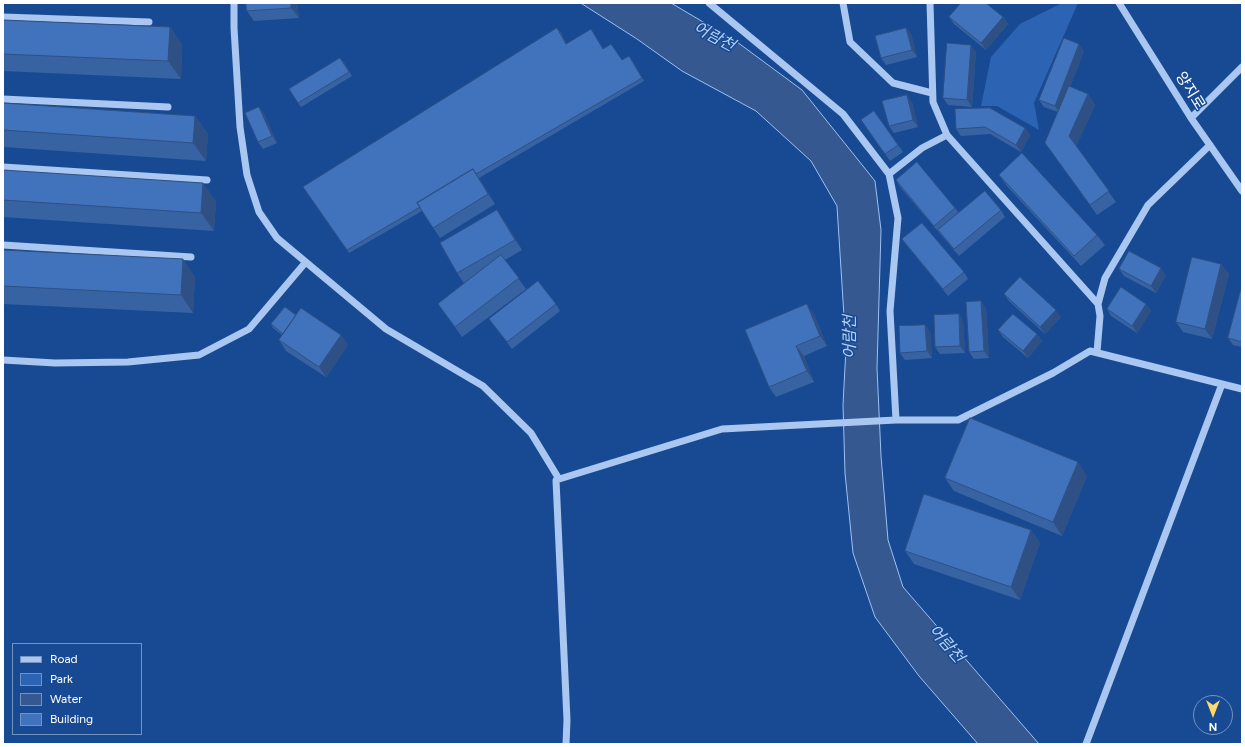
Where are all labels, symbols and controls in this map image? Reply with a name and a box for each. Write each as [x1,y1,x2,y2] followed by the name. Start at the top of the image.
[690,18,738,56] water label: 어람천
[1171,69,1209,113] street label: 양지로
[840,315,860,359] water label: 어람천
[924,621,968,667] water label: 어람천
[12,643,142,735] legend
[50,652,78,666] text: Road
[50,672,73,686] text: Park
[50,692,82,706] text: Water
[1193,695,1233,735] north arrow
[50,712,93,726] text: Building
[1209,720,1217,733] text: N

